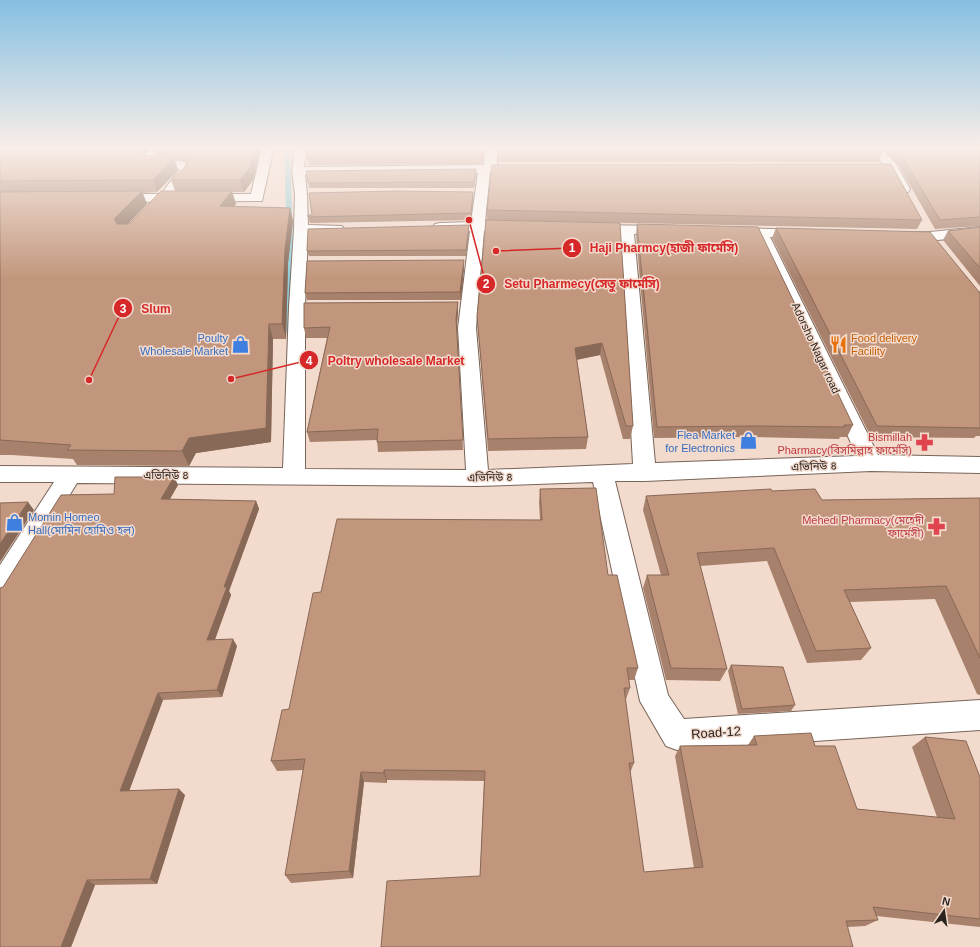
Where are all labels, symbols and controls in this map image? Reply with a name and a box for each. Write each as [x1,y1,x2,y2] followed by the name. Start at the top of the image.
[562,236,746,260] callout: Haji Pharmcy(হাজী ফার্মেসি)
[590,240,738,255] text: Haji Pharmcy(হাজী ফার্মেসি)
[569,241,576,255] text: 1
[476,272,668,296] callout: Setu Pharmecy(সেতু ফার্মেসি)
[504,276,660,293] text: Setu Pharmecy(সেতু ফার্মেসি)
[483,277,490,291] text: 2
[113,296,178,320] callout: Slum
[790,301,842,395] street label: Adorsho Nagar road
[120,302,127,316] text: 3
[141,302,171,316] text: Slum
[140,332,228,357] place label: Poulty Wholesale Market
[851,332,918,357] place label: Food delivery Facility
[231,334,251,354] shop icon: Poulty Wholesale Market
[828,334,848,354] restaurant icon: Food delivery Facility
[299,348,472,372] callout: Poltry wholesale Market
[306,354,313,368] text: 4
[328,354,464,368] text: Poltry wholesale Market
[665,429,735,454] place label: Flea Market for Electronics
[738,431,758,451] shop icon: Flea Market for Electronics
[777,431,912,456] place label: Bismillah Pharmacy(বিসমিল্লাহ ফার্মেসি)
[915,433,935,453] pharmacy icon: Bismillah Pharmacy(বিসমিল্লাহ ফার্মেসি)
[791,459,837,473] street label: এভিনিউ ৪
[143,469,189,481] street label: এভিনিউ ৪
[467,471,513,483] street label: এভিনিউ ৪
[28,511,135,536] place label: Momin Homeo Hall(মোমিন হোমিও হল)
[5,513,25,533] shop icon: Momin Homeo Hall(মোমিন হোমিও হল)
[802,514,925,539] place label: Mehedi Pharmacy(মেহেদী ফার্মেসী)
[927,516,947,536] pharmacy icon: Mehedi Pharmacy(মেহেদী ফার্মেসী)
[691,723,741,742] street label: Road-12
[924,891,964,931] north arrow
[941,895,952,908] text: N

